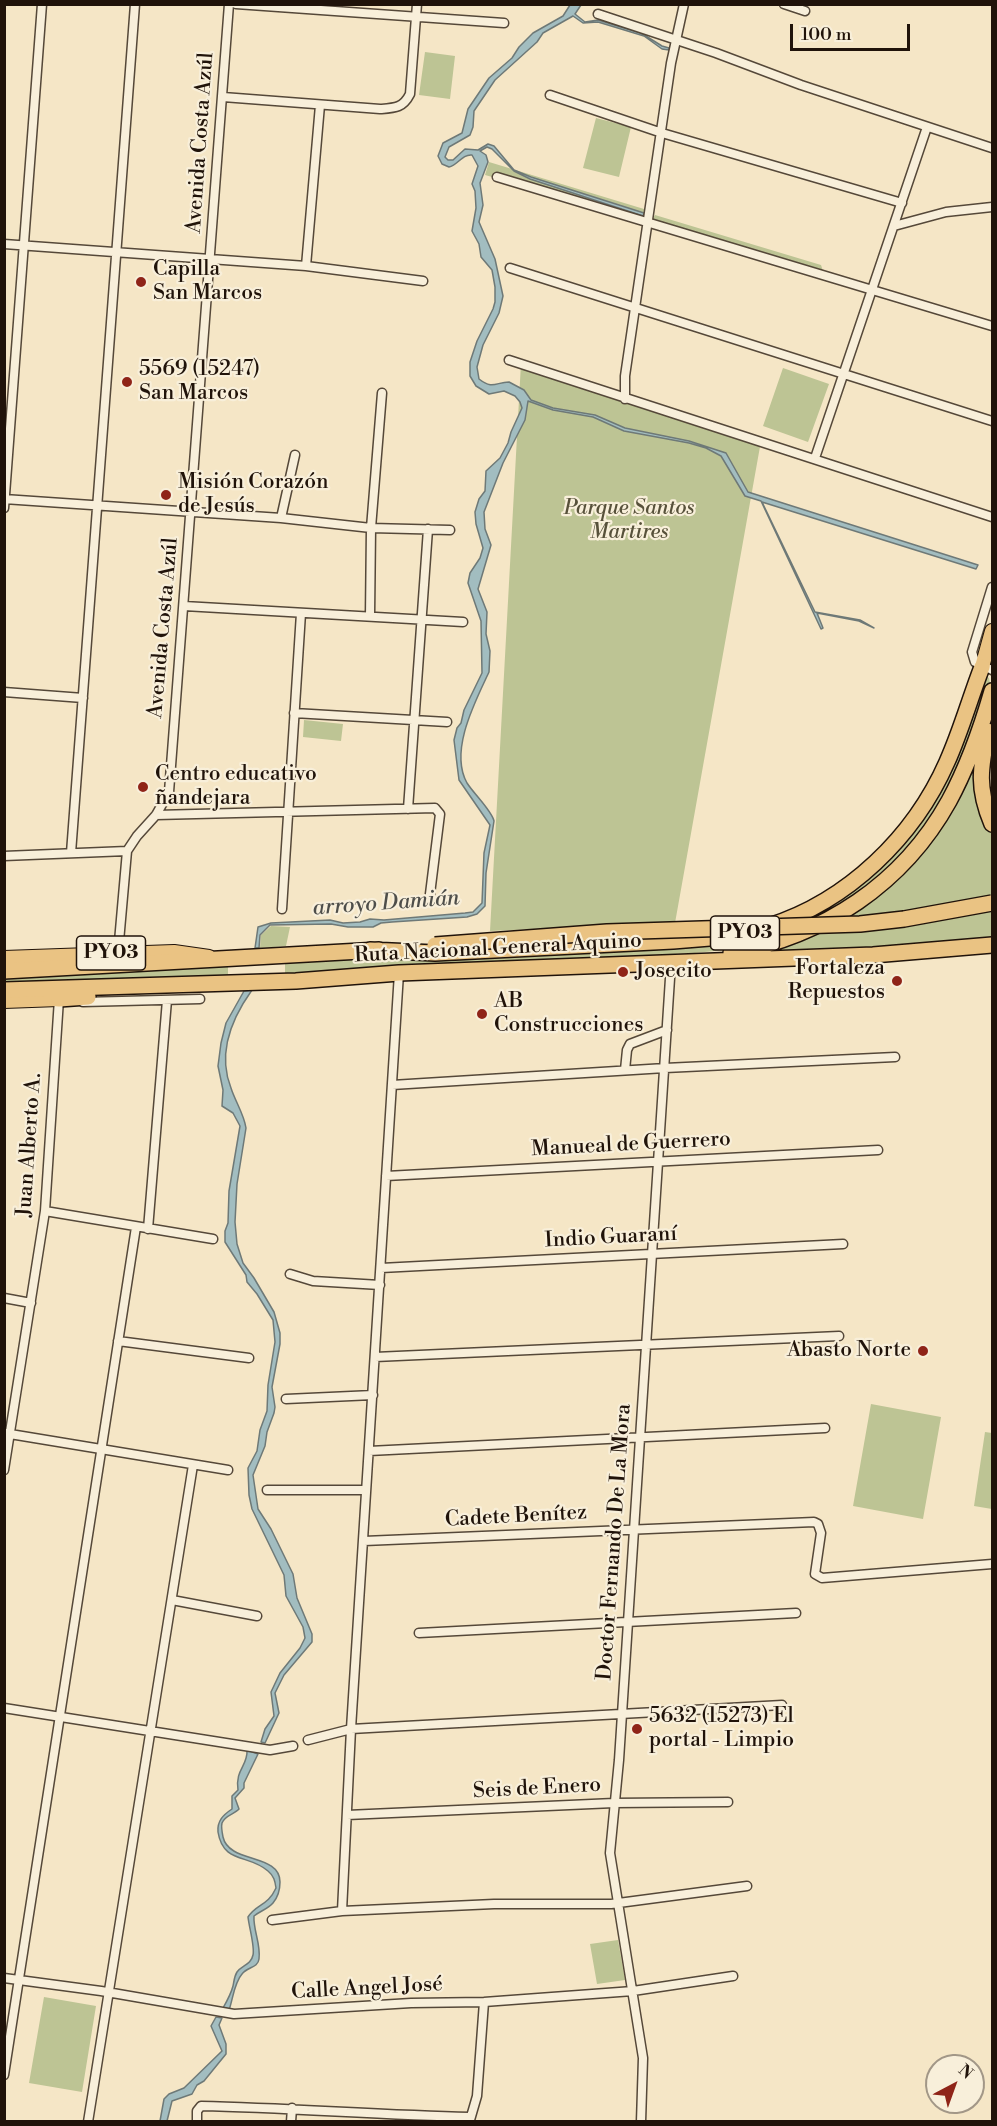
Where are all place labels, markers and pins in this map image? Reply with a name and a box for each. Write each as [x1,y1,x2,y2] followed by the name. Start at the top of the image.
[153,257,262,307] place label: Capilla San Marcos
[134,275,148,289] marker: Capilla San Marcos
[139,357,260,407] place label: 5569 (15247) San Marcos
[120,375,134,389] marker: 5569 (15247) San Marcos
[178,470,329,520] place label: Misión Corazón de Jesús
[159,488,173,502] marker: Misión Corazón de Jesús
[155,762,317,812] place label: Centro educativo ñandejara
[136,780,150,794] marker: Centro educativo ñandejara
[788,956,885,1006] place label: Fortaleza Repuestos
[635,959,712,985] place label: Josecito
[616,965,630,979] marker: Josecito
[890,974,904,988] marker: Fortaleza Repuestos
[494,989,643,1039] place label: AB Construcciones
[475,1007,489,1021] marker: AB Construcciones
[787,1338,911,1364] place label: Abasto Norte
[916,1344,930,1358] marker: Abasto Norte
[649,1704,794,1754] place label: 5632 (15273) El portal - Limpio
[630,1722,644,1736] marker: 5632 (15273) El portal - Limpio

